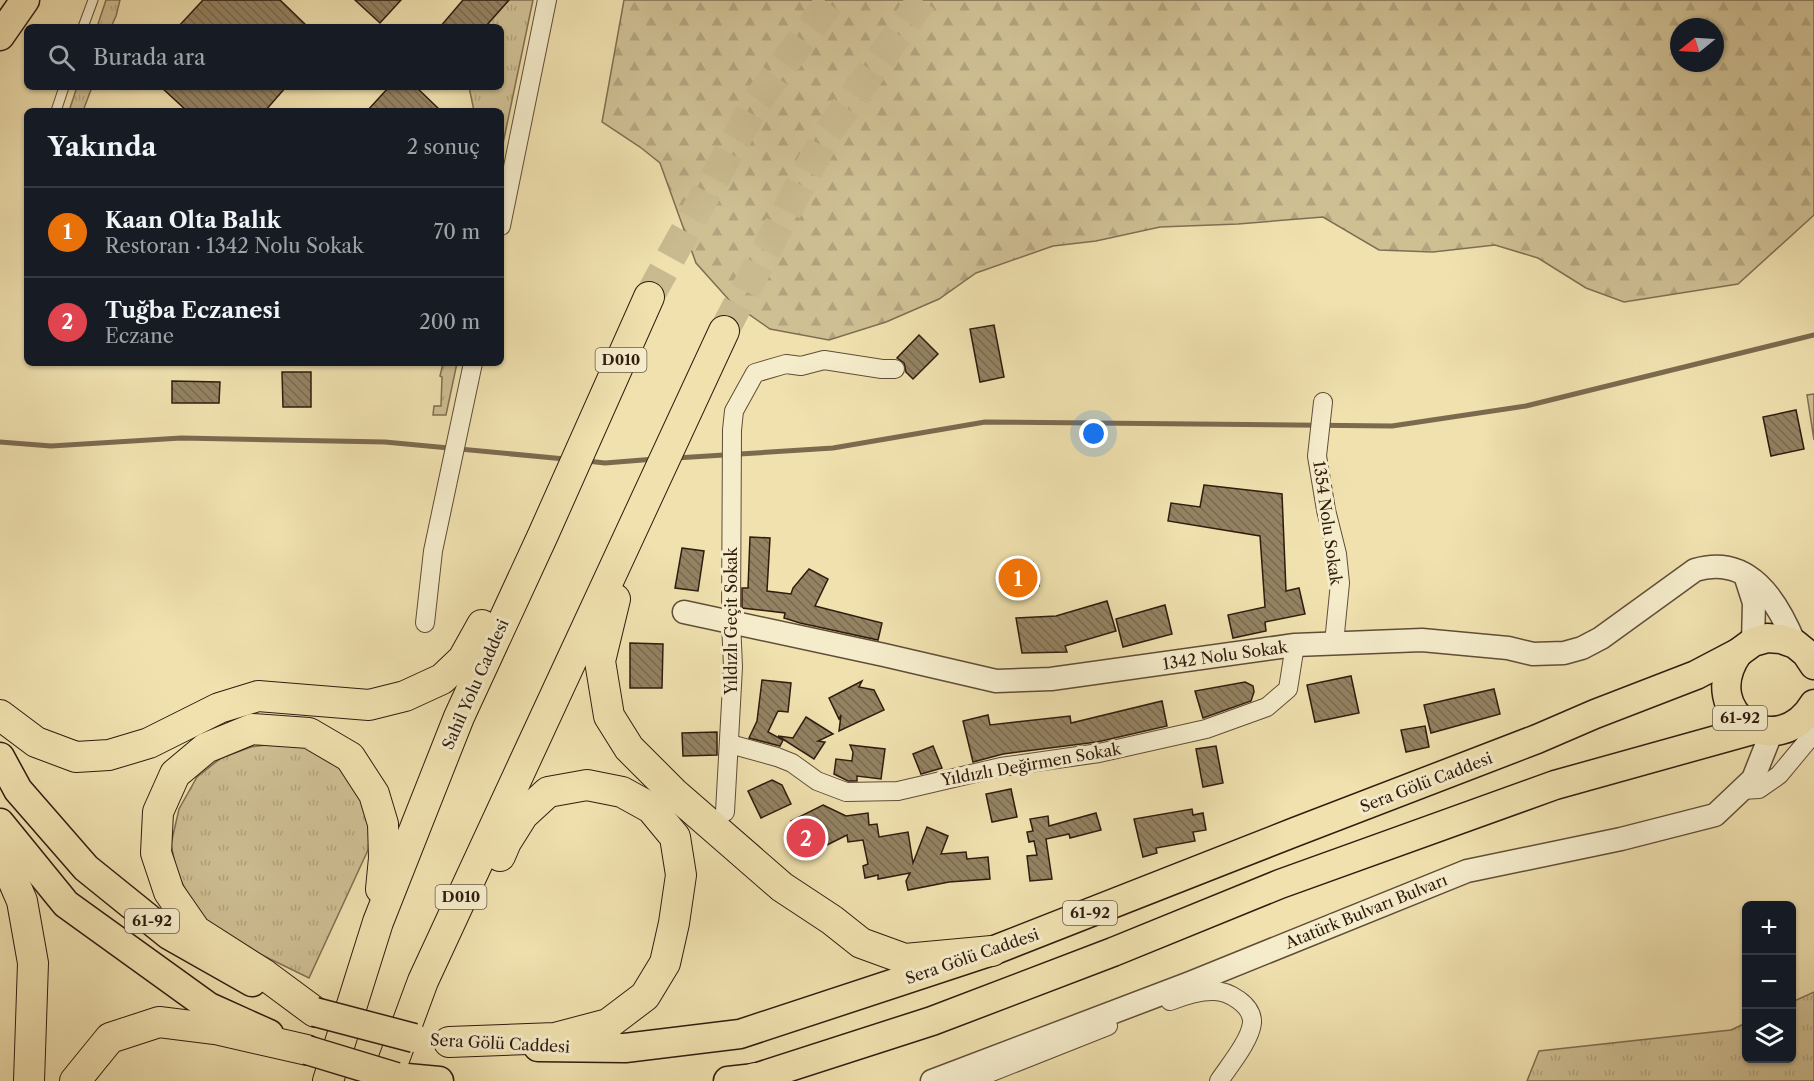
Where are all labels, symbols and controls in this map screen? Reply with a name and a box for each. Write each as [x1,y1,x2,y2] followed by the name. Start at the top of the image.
[1670,18,1724,72] north arrow
[24,24,504,90] search box
[45,41,78,74] icon: search
[93,44,206,71] text: Burada ara
[48,131,157,163] text: Yakında
[407,135,480,159] text: 2 sonuç
[105,207,281,234] text: Kaan Olta Balık
[63,220,72,244] text: 1
[434,220,480,244] text: 70 m
[105,234,364,258] text: Restoran · 1342 Nolu Sokak
[105,297,280,324] text: Tuğba Eczanesi
[62,310,73,334] text: 2
[419,310,480,334] text: 200 m
[105,324,174,348] text: Eczane
[596,348,646,372] road number: D010
[1079,419,1108,448] your location
[1309,460,1347,587] street label: 1354 Nolu Sokak
[721,546,741,696] street label: Yıldızlı Geçit Sokak
[998,556,1038,600] pin: 1
[437,616,513,752] street label: Sahil Yolu Caddesi
[1161,636,1289,674] street label: 1342 Nolu Sokak
[1713,706,1767,730] road number: 61-92
[939,738,1123,790] street label: Yıldızlı Değirmen Sokak
[1357,748,1495,816] street label: Sera Gölü Caddesi
[786,816,826,860] pin: 2
[1281,869,1450,953] street label: Atatürk Bulvarı Bulvarı
[436,885,486,909] road number: D010
[1063,901,1117,925] road number: 61-92
[1742,901,1796,1063] map controls
[1742,901,1796,955] button: +
[125,909,179,933] road number: 61-92
[903,924,1042,988] street label: Sera Gölü Caddesi
[1742,955,1796,1009] button: −
[1742,1009,1796,1063] button: layers
[430,1029,571,1057] street label: Sera Gölü Caddesi

